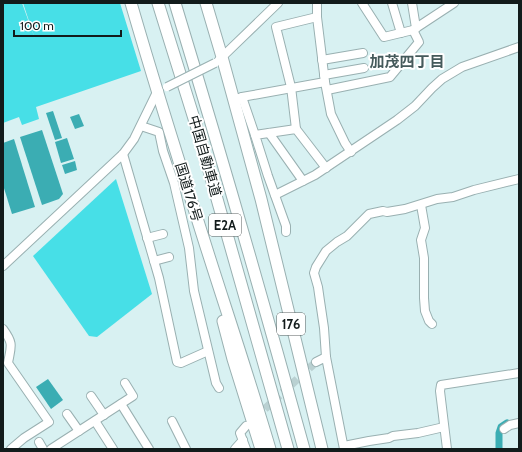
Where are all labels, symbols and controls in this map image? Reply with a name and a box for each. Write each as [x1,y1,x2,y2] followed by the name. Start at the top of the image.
[14,12,121,38] scale bar
[20,18,54,33] text: 100 m
[369,53,445,71] district label: 加茂四丁目
[185,113,225,199] street label: 中国自動車道
[171,160,207,224] street label: 国道176号
[209,214,241,236] road number: E2A
[277,313,305,335] road number: 176

